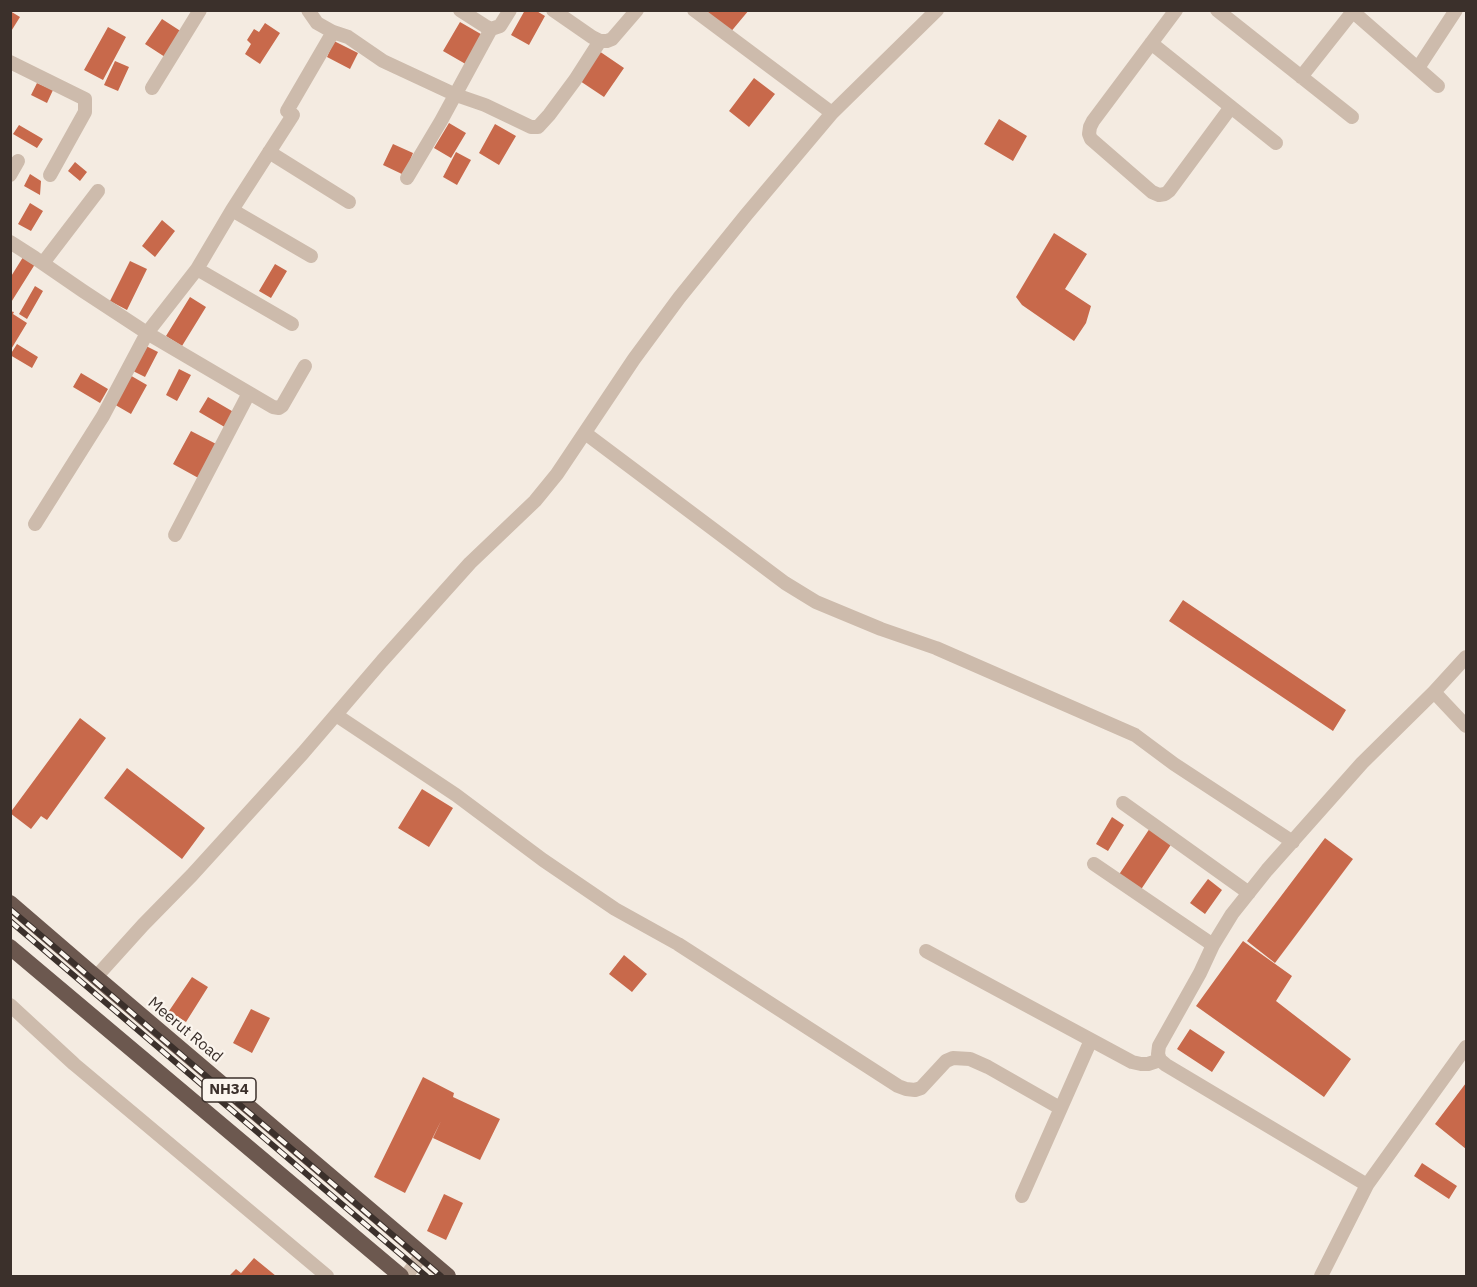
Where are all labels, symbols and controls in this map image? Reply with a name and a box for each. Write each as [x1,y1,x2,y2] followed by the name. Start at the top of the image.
[144,993,226,1067] street label: Meerut Road
[202,1078,256,1102] road number: NH34

